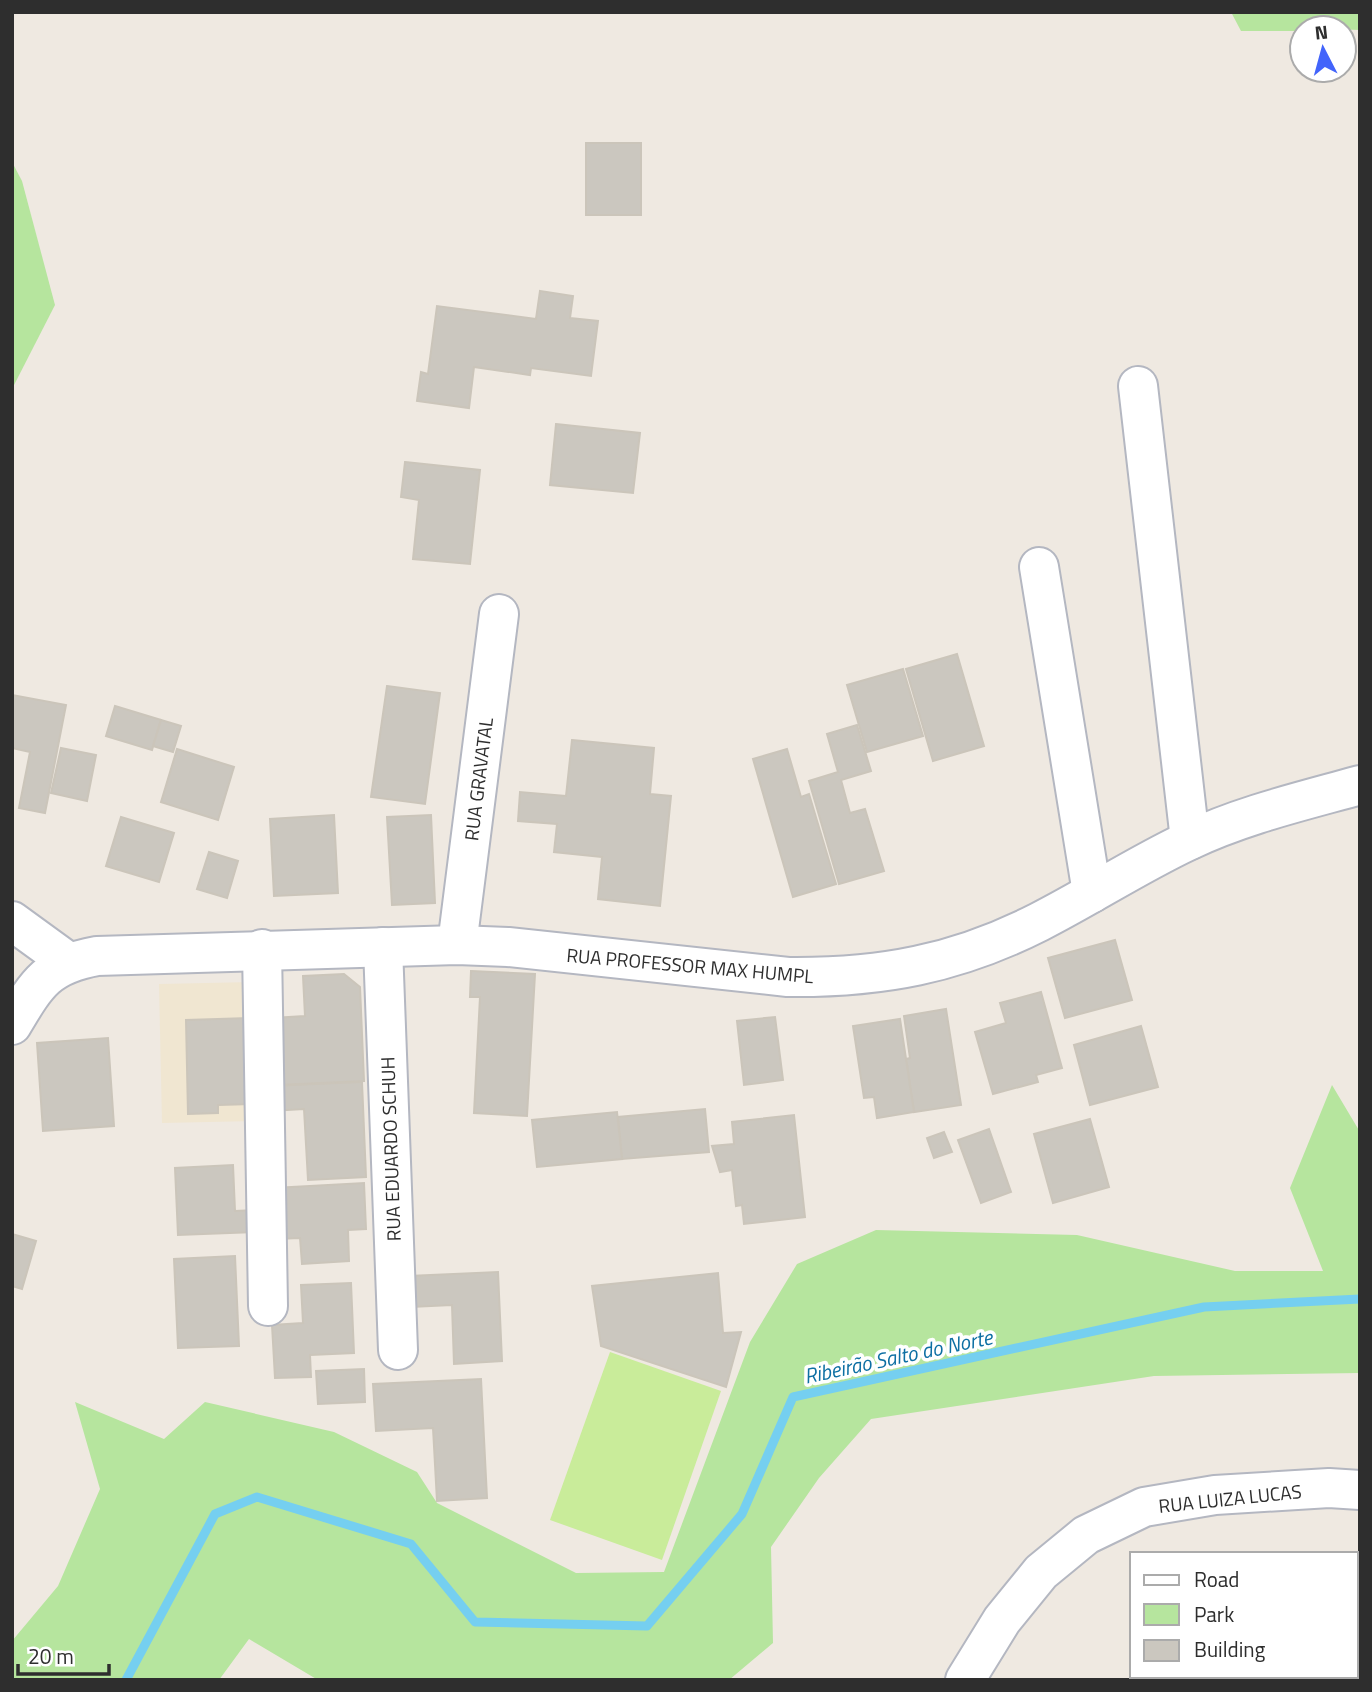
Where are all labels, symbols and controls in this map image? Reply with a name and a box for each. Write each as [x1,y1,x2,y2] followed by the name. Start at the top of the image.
[1288,14,1358,84] north arrow
[1313,16,1329,47] text: N
[456,716,500,842] street label: RUA GRAVATAL
[565,940,815,990] street label: RUA PROFESSOR MAX HUMPL
[372,1056,408,1242] street label: RUA EDUARDO SCHUH
[801,1320,996,1392] water label: Ribeirão Salto do Norte
[1157,1476,1303,1520] street label: RUA LUIZA LUCAS
[1130,1552,1358,1678] legend
[1194,1563,1239,1595] text: Road
[1194,1598,1234,1630] text: Park
[18,1632,108,1676] scale bar
[1194,1633,1266,1665] text: Building
[28,1640,74,1672] text: 20 m

